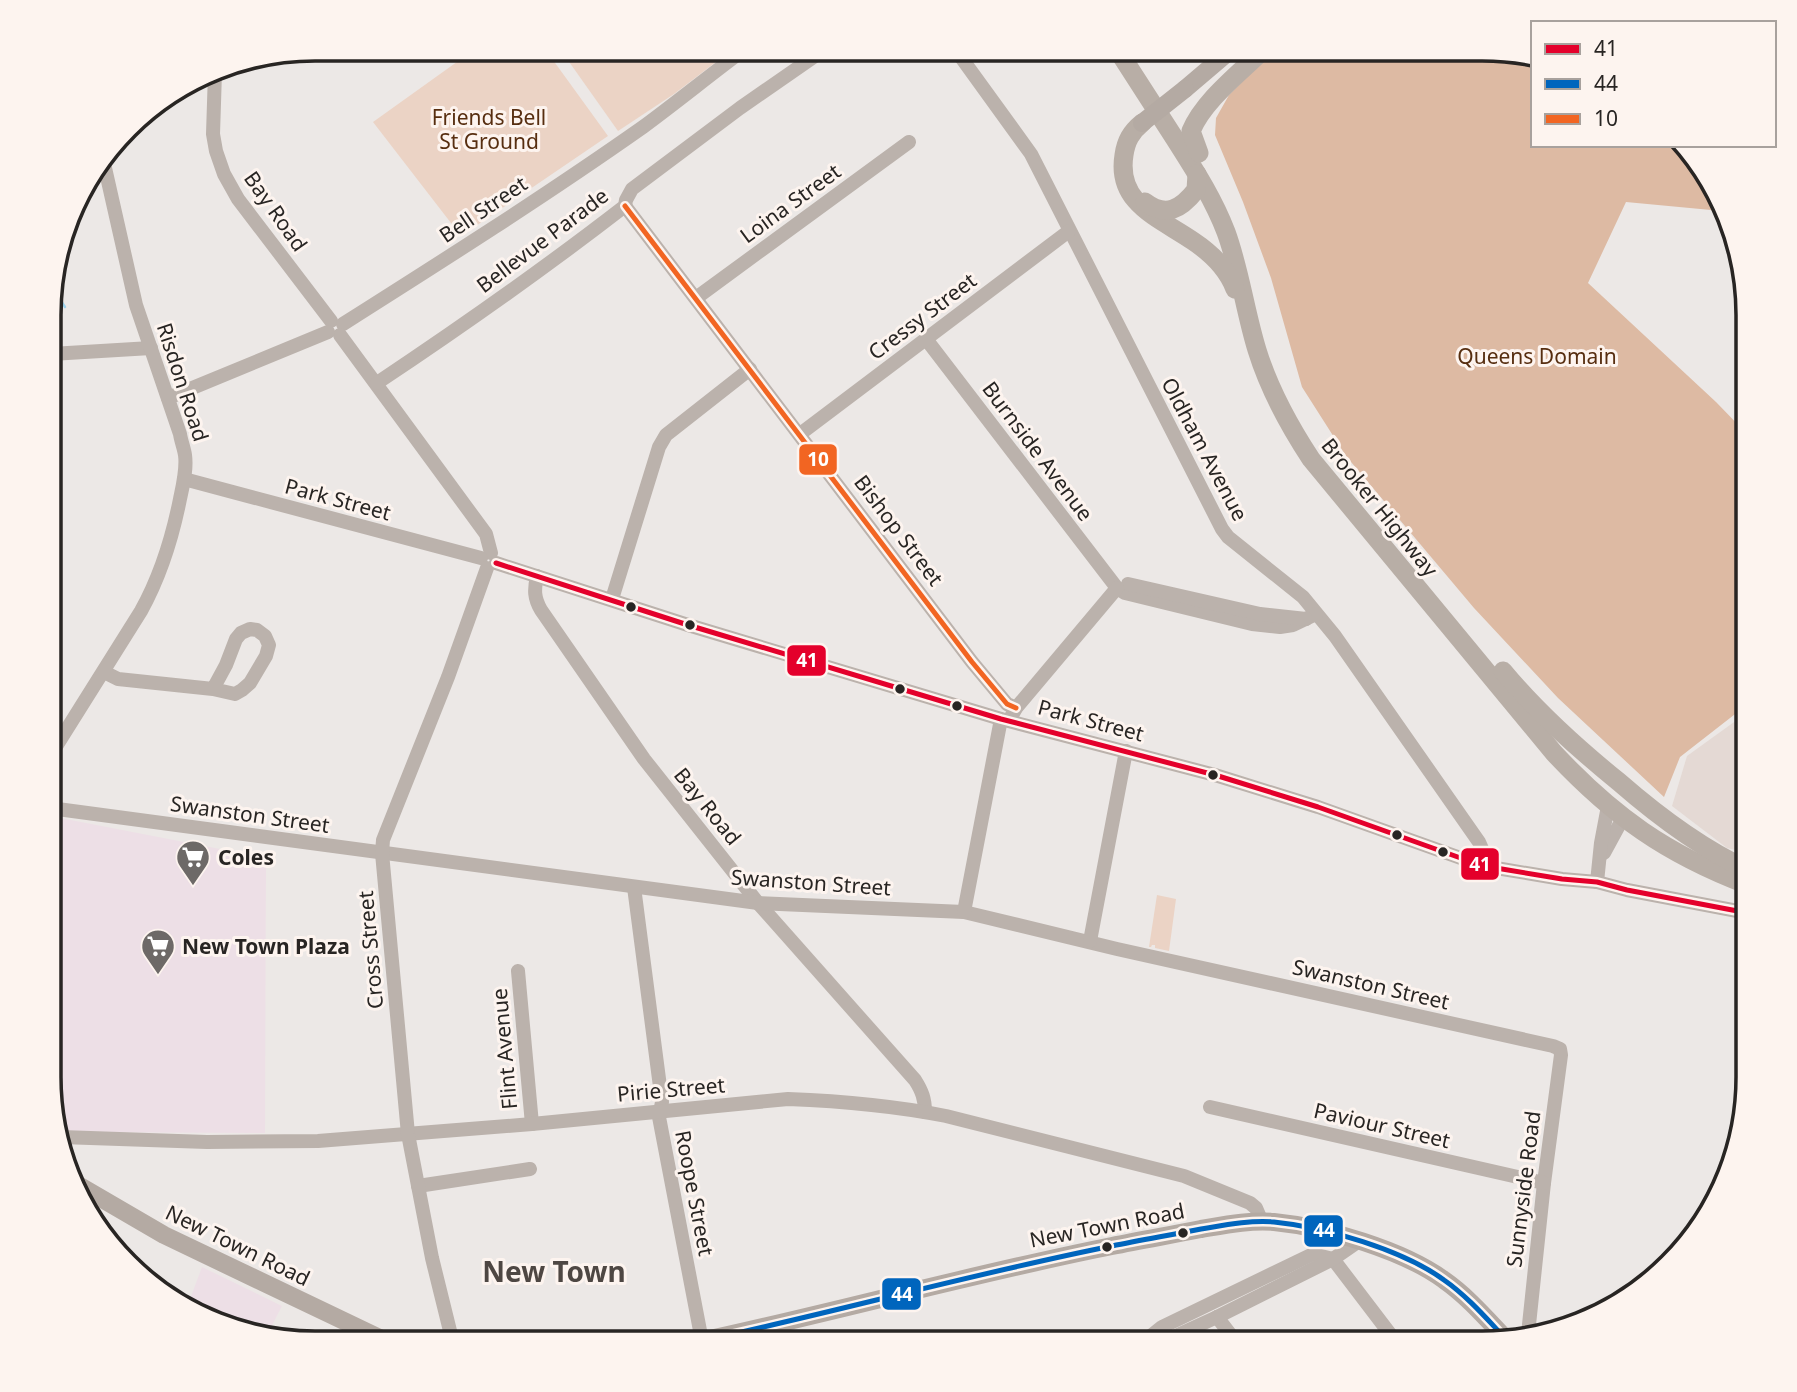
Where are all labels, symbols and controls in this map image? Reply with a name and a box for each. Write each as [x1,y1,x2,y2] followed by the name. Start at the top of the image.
[1531,21,1776,147] legend
[1594,34,1618,62] text: 41
[1594,69,1618,97] text: 44
[432,103,546,155] park label: Friends Bell St Ground
[1594,104,1618,132] text: 10
[734,157,846,249] street label: Loina Street
[238,165,314,257] street label: Bay Road
[434,169,533,249] street label: Bell Street
[470,181,614,299] street label: Bellevue Parade
[862,266,982,366] street label: Cressy Street
[151,319,215,445] street label: Risdon Road
[1457,342,1617,370] park label: Queens Domain
[1155,373,1255,525] street label: Oldham Avenue
[976,376,1100,526] street label: Burnside Avenue
[1316,432,1445,582] street label: Brooker Highway
[798,443,838,476] line badge: 10
[807,446,829,472] text: 10
[848,469,950,591] street label: Bishop Street
[282,471,394,527] street label: Park Street
[624,600,638,614] unlabelled marker
[683,618,697,632] unlabelled marker
[786,644,827,677] line badge: 41
[796,647,818,673] text: 41
[893,682,907,696] unlabelled marker
[1035,692,1147,748] street label: Park Street
[950,699,964,713] unlabelled marker
[668,761,748,851] street label: Bay Road
[1206,768,1220,782] unlabelled marker
[169,789,332,839] street label: Swanston Street
[1390,828,1404,842] unlabelled marker
[174,838,212,887] supermarket icon: Coles
[218,843,274,871] place label: Coles
[1436,845,1450,859] unlabelled marker
[1460,847,1500,881] line badge: 41
[1469,851,1491,877] text: 41
[730,862,892,902] street label: Swanston Street
[351,889,389,1010] street label: Cross Street
[139,927,177,976] supermarket icon: New Town Plaza
[182,932,350,960] place label: New Town Plaza
[1290,952,1453,1016] street label: Swanston Street
[485,987,523,1111] street label: Flint Avenue
[616,1070,727,1108] street label: Pirie Street
[1311,1096,1453,1154] street label: Paviour Street
[1500,1109,1546,1269] street label: Sunnyside Road
[669,1128,721,1259] street label: Roope Street
[1027,1196,1187,1254] street label: New Town Road
[161,1198,315,1292] street label: New Town Road
[1303,1214,1344,1248] line badge: 44
[1313,1217,1335,1243] text: 44
[1176,1226,1190,1240] unlabelled marker
[1100,1240,1114,1254] unlabelled marker
[482,1252,626,1290] district label: New Town
[881,1277,922,1311] line badge: 44
[891,1281,913,1307] text: 44

